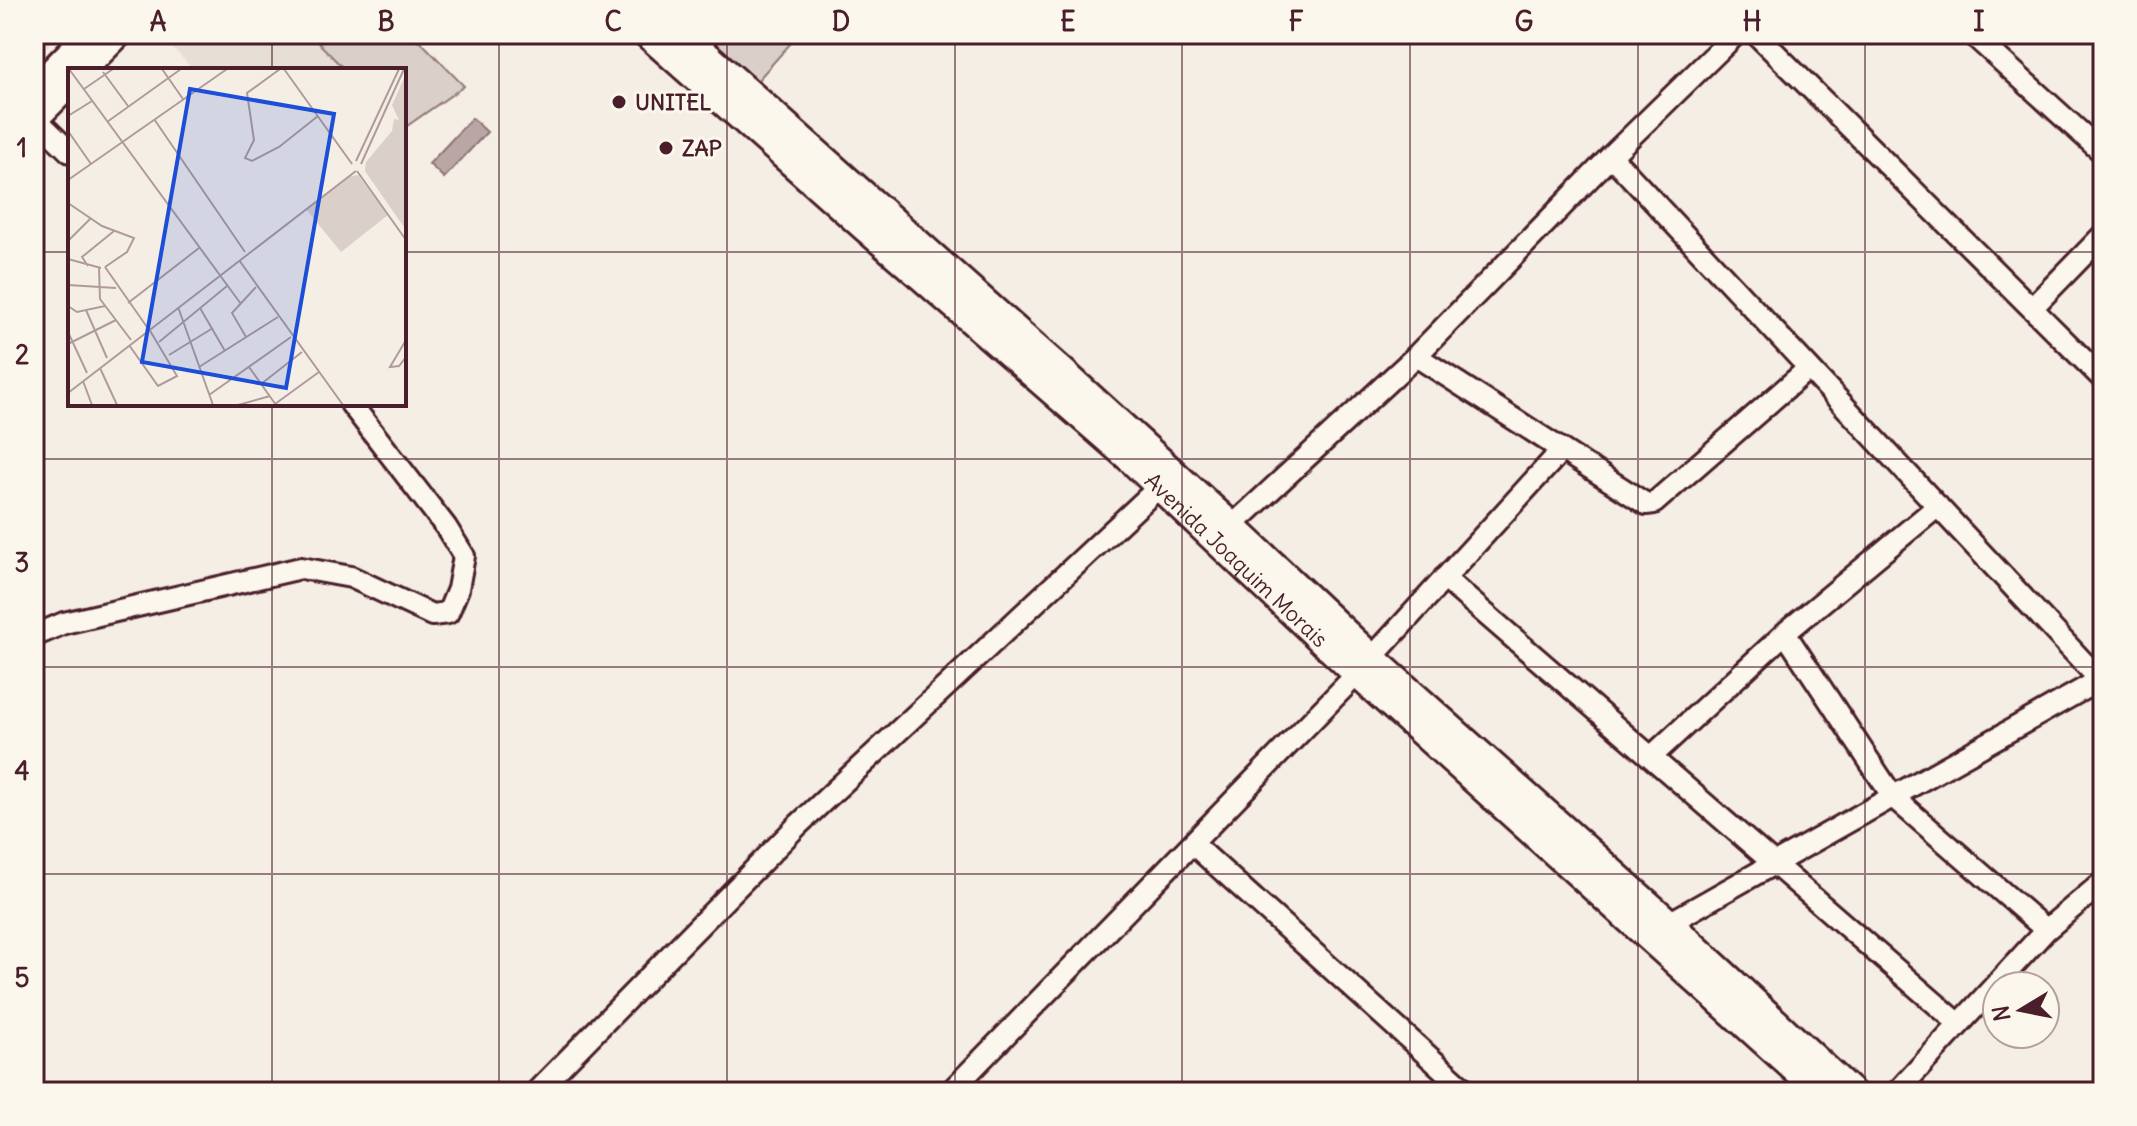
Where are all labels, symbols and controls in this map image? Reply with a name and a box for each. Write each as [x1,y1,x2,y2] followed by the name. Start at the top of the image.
[150,5,167,38] text: A
[377,5,395,38] text: B
[604,5,622,38] text: C
[832,5,850,38] text: D
[1060,5,1076,38] text: E
[1289,5,1304,38] text: F
[1515,5,1534,38] text: G
[1743,5,1761,38] text: H
[1973,5,1985,38] text: I
[68,68,406,406] inset map
[635,88,711,116] place label: UNITEL
[610,93,628,111] marker: UNITEL
[17,131,27,164] text: 1
[682,134,722,162] place label: ZAP
[657,139,675,157] marker: ZAP
[15,338,29,371] text: 2
[1139,467,1334,653] street label: Avenida Joaquim Morais
[15,546,29,579] text: 3
[14,754,30,787] text: 4
[15,961,30,994] text: 5
[1981,970,2061,1050] north arrow
[1986,1004,2016,1023] text: N

